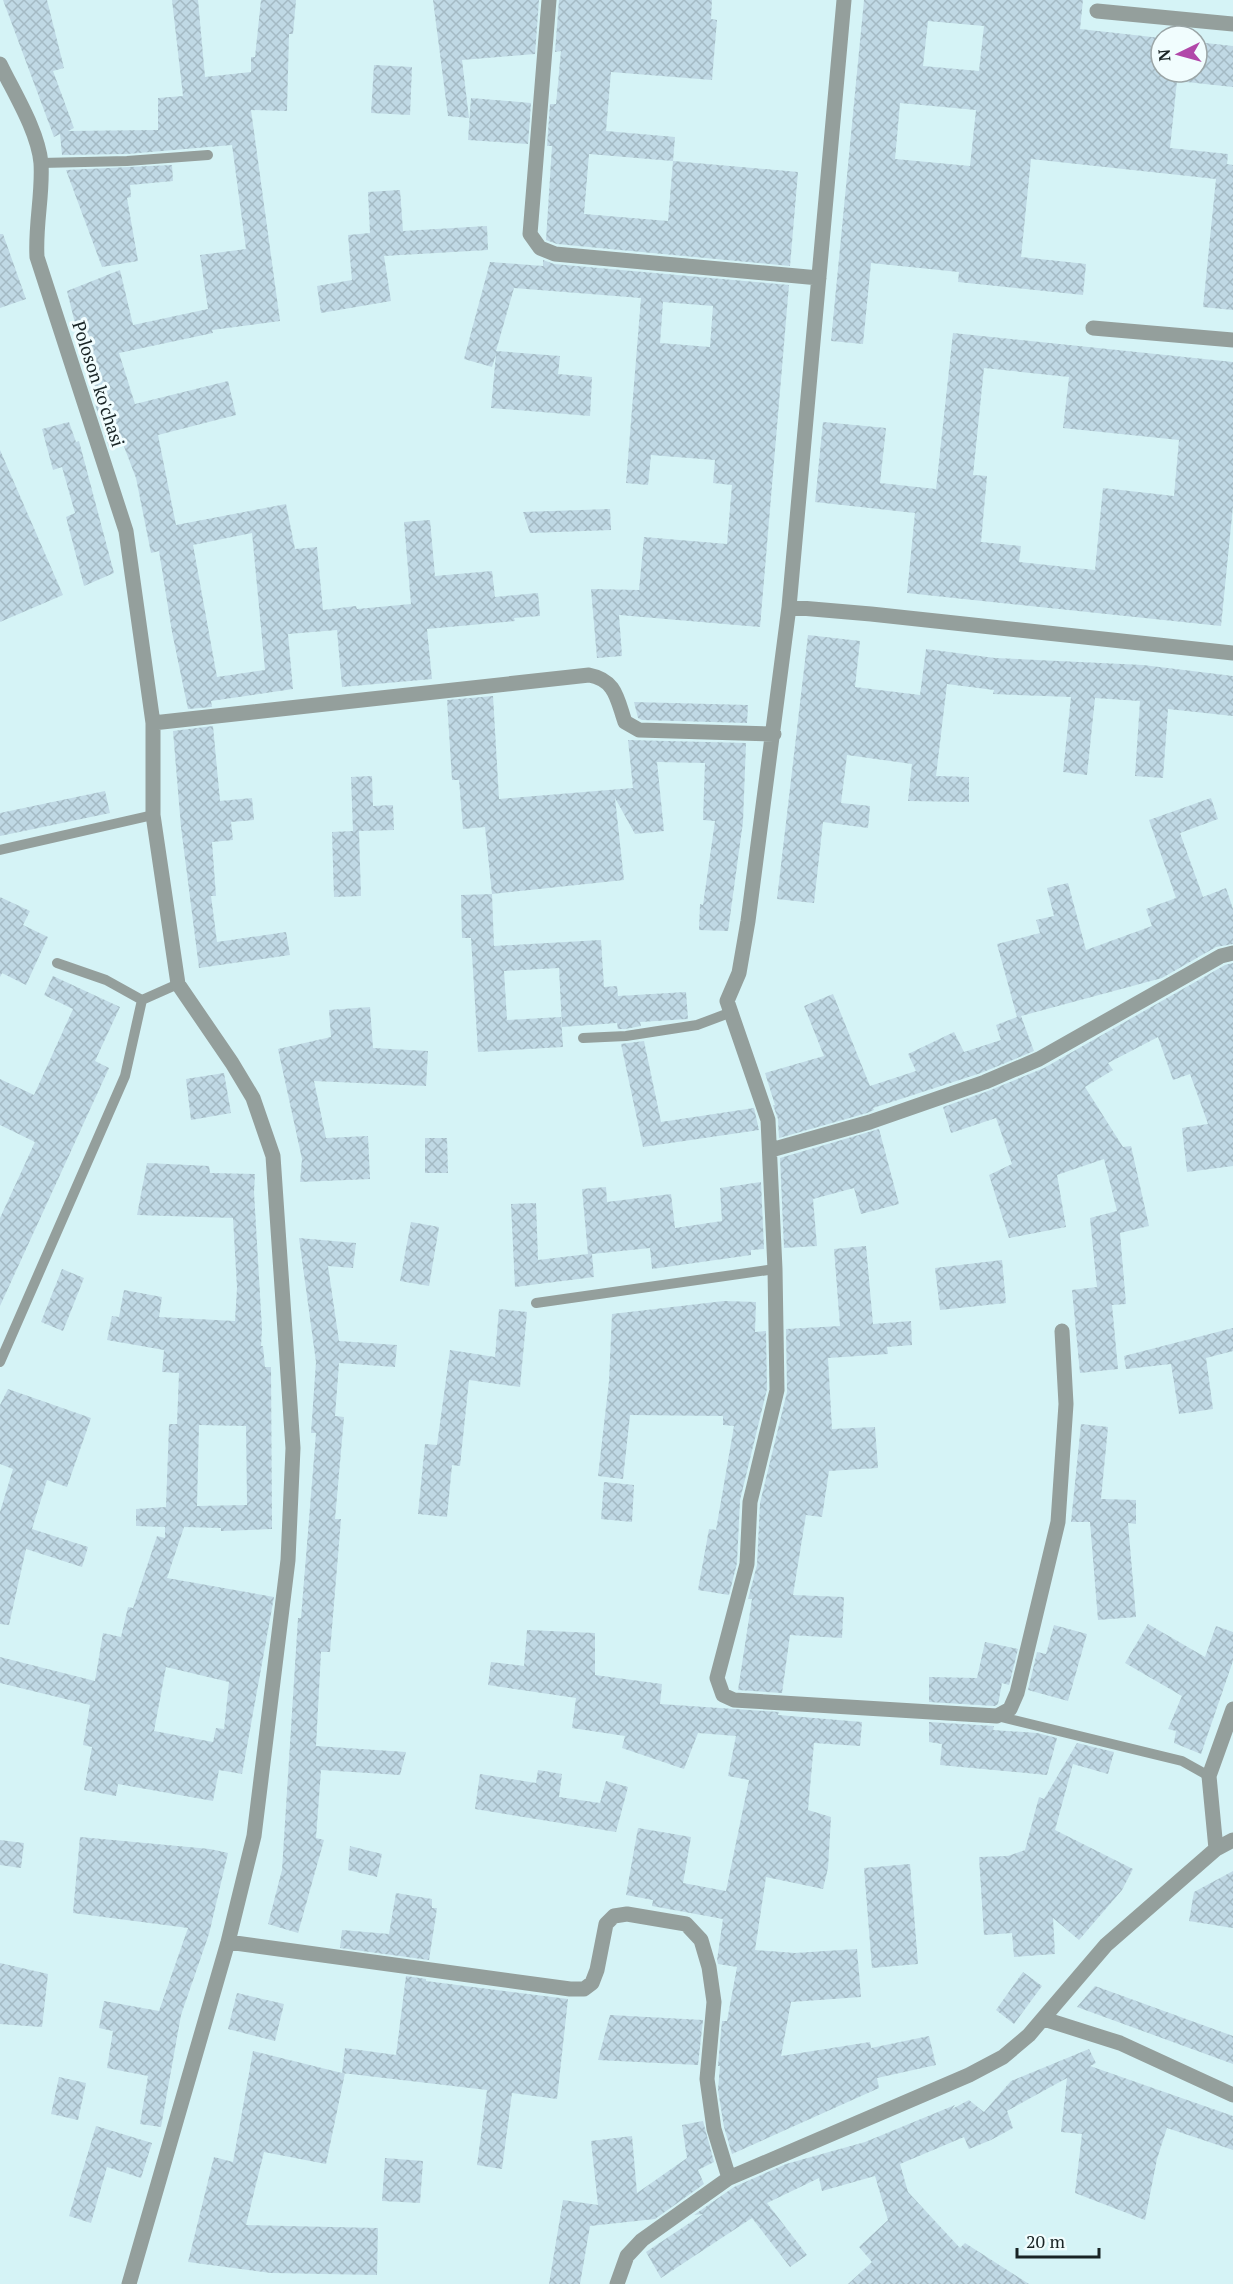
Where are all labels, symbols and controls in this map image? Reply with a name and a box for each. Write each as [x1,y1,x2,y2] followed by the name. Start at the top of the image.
[1149,24,1209,84] north arrow
[1153,48,1176,62] text: N
[67,318,131,450] street label: Poloson ko'chasi
[1017,2221,1100,2259] scale bar
[1026,2229,1066,2253] text: 20 m

